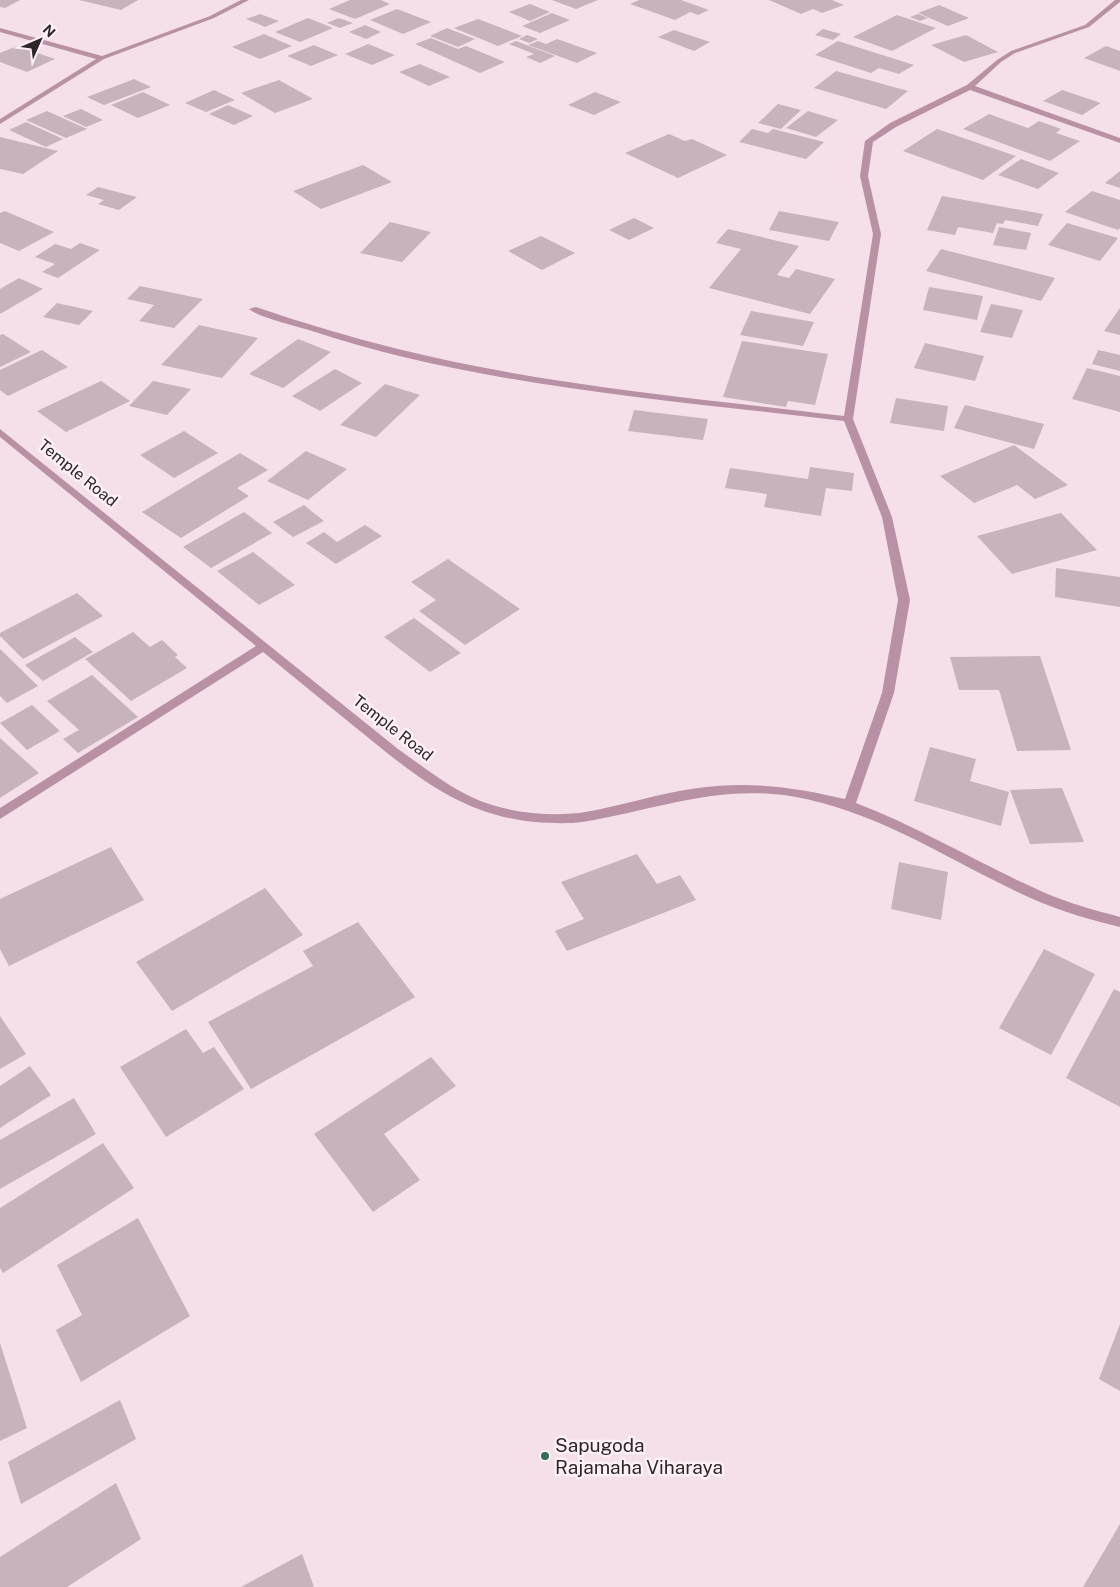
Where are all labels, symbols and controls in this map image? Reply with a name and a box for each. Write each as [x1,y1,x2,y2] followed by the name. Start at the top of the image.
[15,15,65,65] north arrow
[40,21,59,40] text: N
[35,435,121,511] street label: Temple Road
[349,691,437,765] street label: Temple Road
[555,1434,723,1478] place label: Sapugoda Rajamaha Viharaya
[539,1450,551,1462] marker: Sapugoda Rajamaha Viharaya

